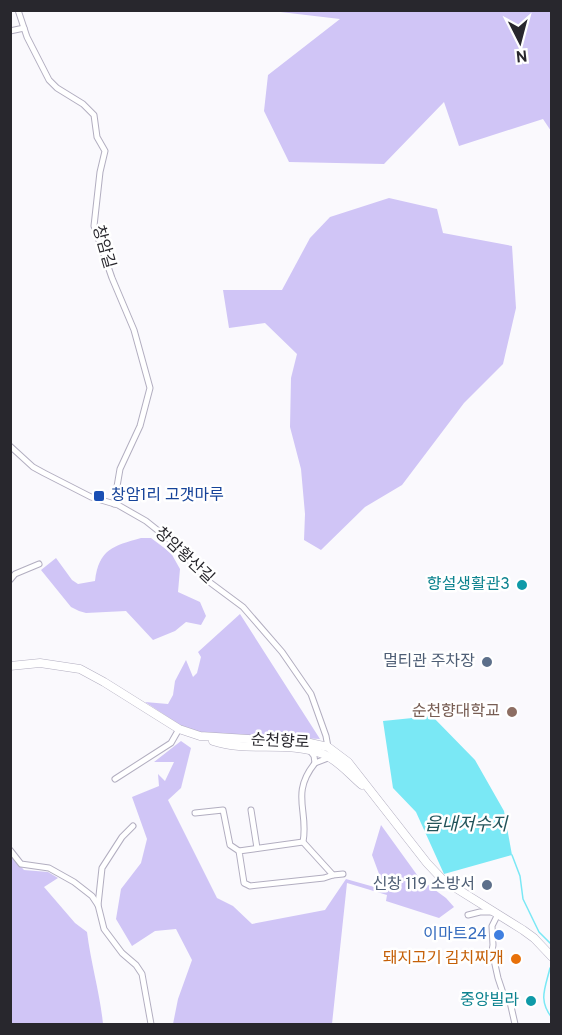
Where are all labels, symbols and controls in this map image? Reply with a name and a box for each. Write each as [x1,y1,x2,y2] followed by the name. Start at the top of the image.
[490,12,550,72] north arrow
[515,44,528,65] text: N
[87,223,119,271] street label: 창암길
[111,486,224,506] place label: 창암1리 고갯마루
[92,489,106,503] marker: 창암1리 고갯마루
[150,524,218,588] street label: 창암황산길
[427,575,510,595] place label: 향설생활관3
[515,578,529,592] marker: 향설생활관3
[383,652,475,672] place label: 멀티관 주차장
[480,655,494,669] marker: 멀티관 주차장
[412,702,500,722] place label: 순천향대학교
[505,705,519,719] marker: 순천향대학교
[250,730,310,754] street label: 순천향로
[425,814,509,837] water label: 읍내저수지
[372,875,475,895] place label: 신창 119 소방서
[480,878,494,892] marker: 신창 119 소방서
[423,925,487,945] place label: 이마트24
[492,928,506,942] marker: 이마트24
[382,949,504,969] place label: 돼지고기 김치찌개
[509,952,523,966] marker: 돼지고기 김치찌개
[460,991,519,1011] place label: 중앙빌라
[524,994,538,1008] marker: 중앙빌라

